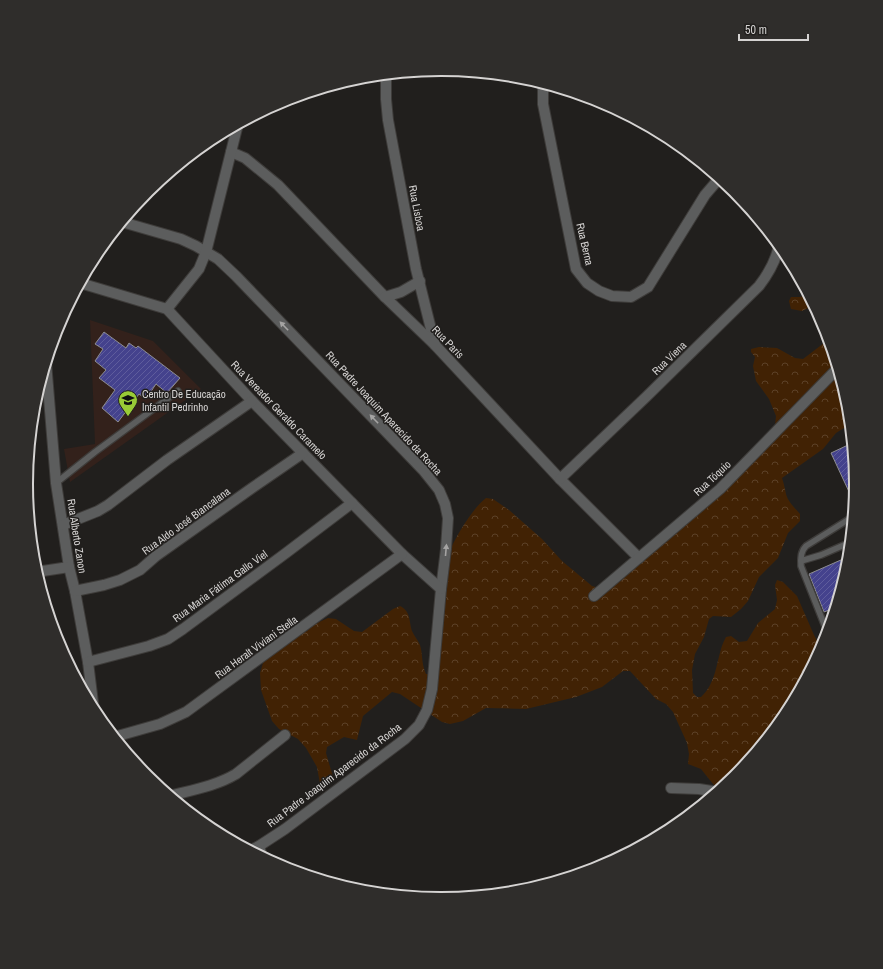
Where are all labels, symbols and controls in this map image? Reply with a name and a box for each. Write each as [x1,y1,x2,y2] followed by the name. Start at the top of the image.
[739,16,808,42] scale bar
[745,22,767,38] text: 50 m
[406,184,428,232] street label: Rua Lisboa
[573,221,597,267] street label: Rua Berna
[279,321,289,331] one-way arrow
[429,323,467,362] street label: Rua Paris
[649,338,689,378] street label: Rua Viena
[323,348,445,478] street label: Rua Padre Joaquim Aparecido da Rocha
[228,358,330,462] street label: Rua Vereador Geraldo Caramelo
[142,387,226,414] place label: Centro De Educação Infantil Pedrinho
[117,389,139,417] school or university icon: Centro De Educação Infantil Pedrinho
[370,414,379,424] one-way arrow
[690,457,734,499] street label: Rua Tóquio
[139,484,233,558] street label: Rua Aldo José Biancalana
[64,498,90,574] street label: Rua Alberto Zanon
[443,544,449,556] one-way arrow
[170,547,270,625] street label: Rua Maria Fátima Gallo Viel
[212,612,300,682] street label: Rua Heralt Viviani Stella
[264,720,404,830] street label: Rua Padre Joaquim Aparecido da Rocha

